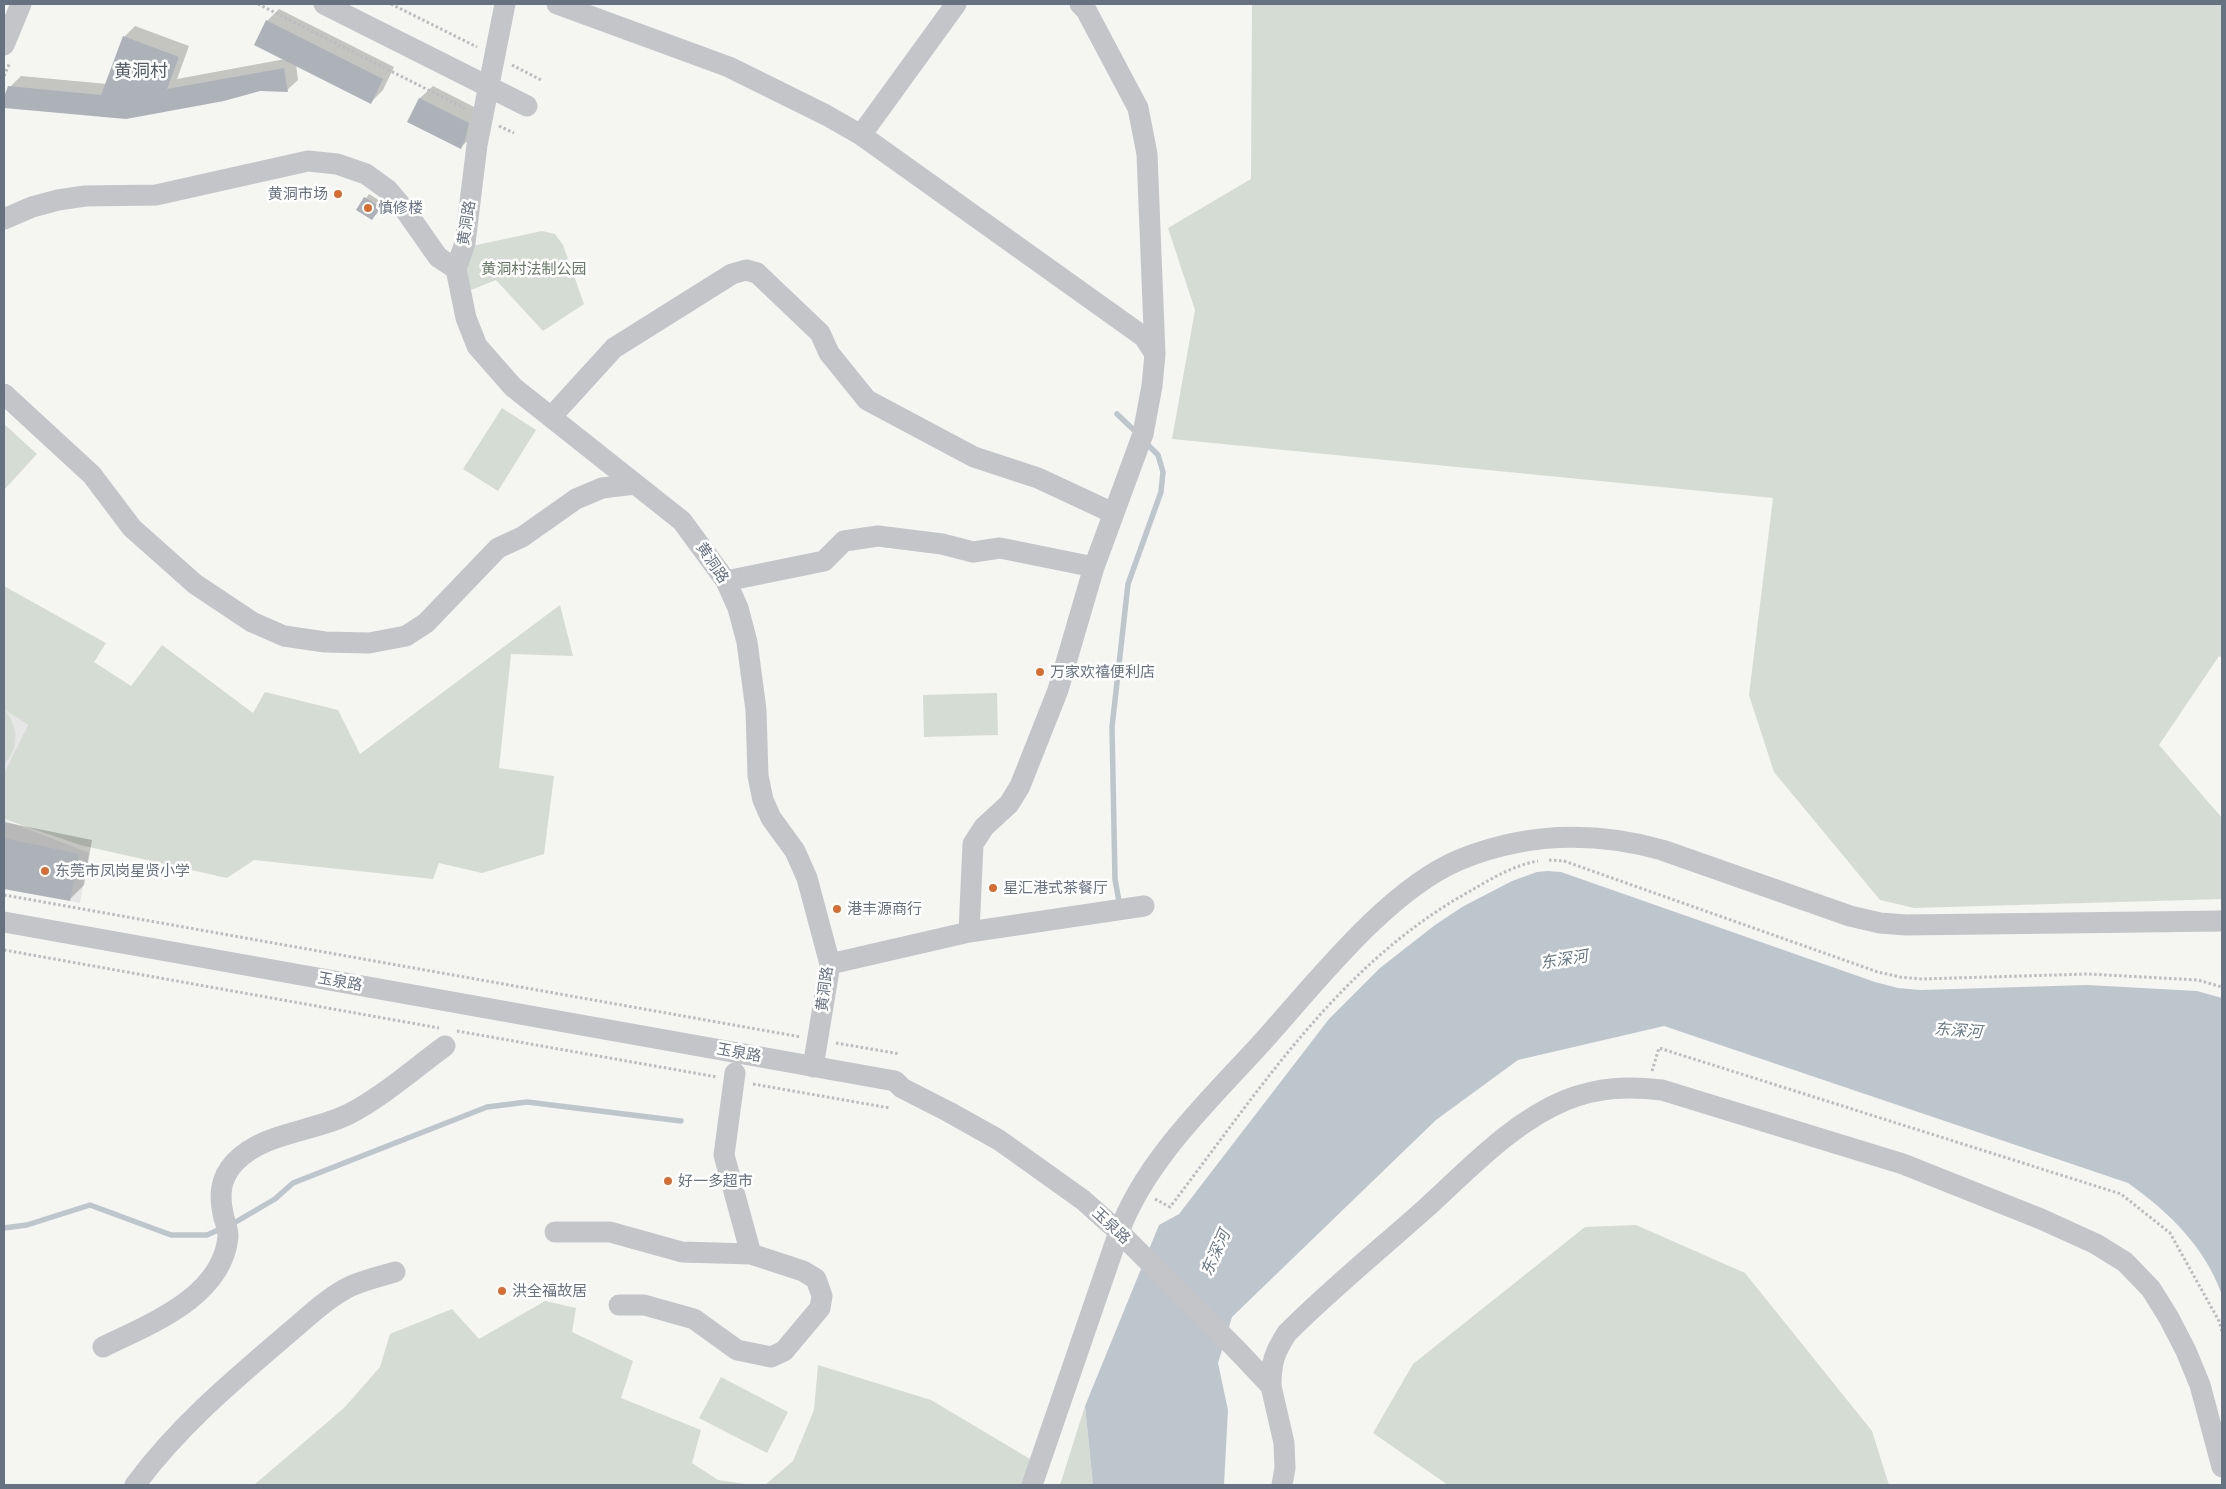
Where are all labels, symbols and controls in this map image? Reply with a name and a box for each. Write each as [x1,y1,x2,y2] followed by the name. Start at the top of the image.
[114,61,168,83] district label: 黄洞村
[268,185,328,203] place label: 黄洞市场
[332,188,344,200] marker: 黄洞市场
[378,199,423,217] place label: 慎修楼
[455,199,479,247] street label: 黄洞路
[362,202,374,214] marker: 慎修楼
[482,260,586,278] park label: 黄洞村法制公园
[692,539,732,587] street label: 黄洞路
[1050,663,1155,681] place label: 万家欢禧便利店
[1034,666,1046,678] marker: 万家欢禧便利店
[55,862,190,880] place label: 东莞市凤岗星贤小学
[39,865,51,877] marker: 东莞市凤岗星贤小学
[1003,879,1108,897] place label: 星汇港式茶餐厅
[987,882,999,894] marker: 星汇港式茶餐厅
[847,900,922,918] place label: 港丰源商行
[831,903,843,915] marker: 港丰源商行
[1539,947,1589,973] water label: 东深河
[813,966,837,1012] street label: 黄洞路
[316,969,364,995] street label: 玉泉路
[1933,1020,1983,1042] water label: 东深河
[715,1040,763,1066] street label: 玉泉路
[678,1172,753,1190] place label: 好一多超市
[662,1175,674,1187] marker: 好一多超市
[1088,1204,1134,1248] street label: 玉泉路
[1197,1227,1235,1279] water label: 东深河
[512,1282,587,1300] place label: 洪全福故居
[496,1285,508,1297] marker: 洪全福故居

